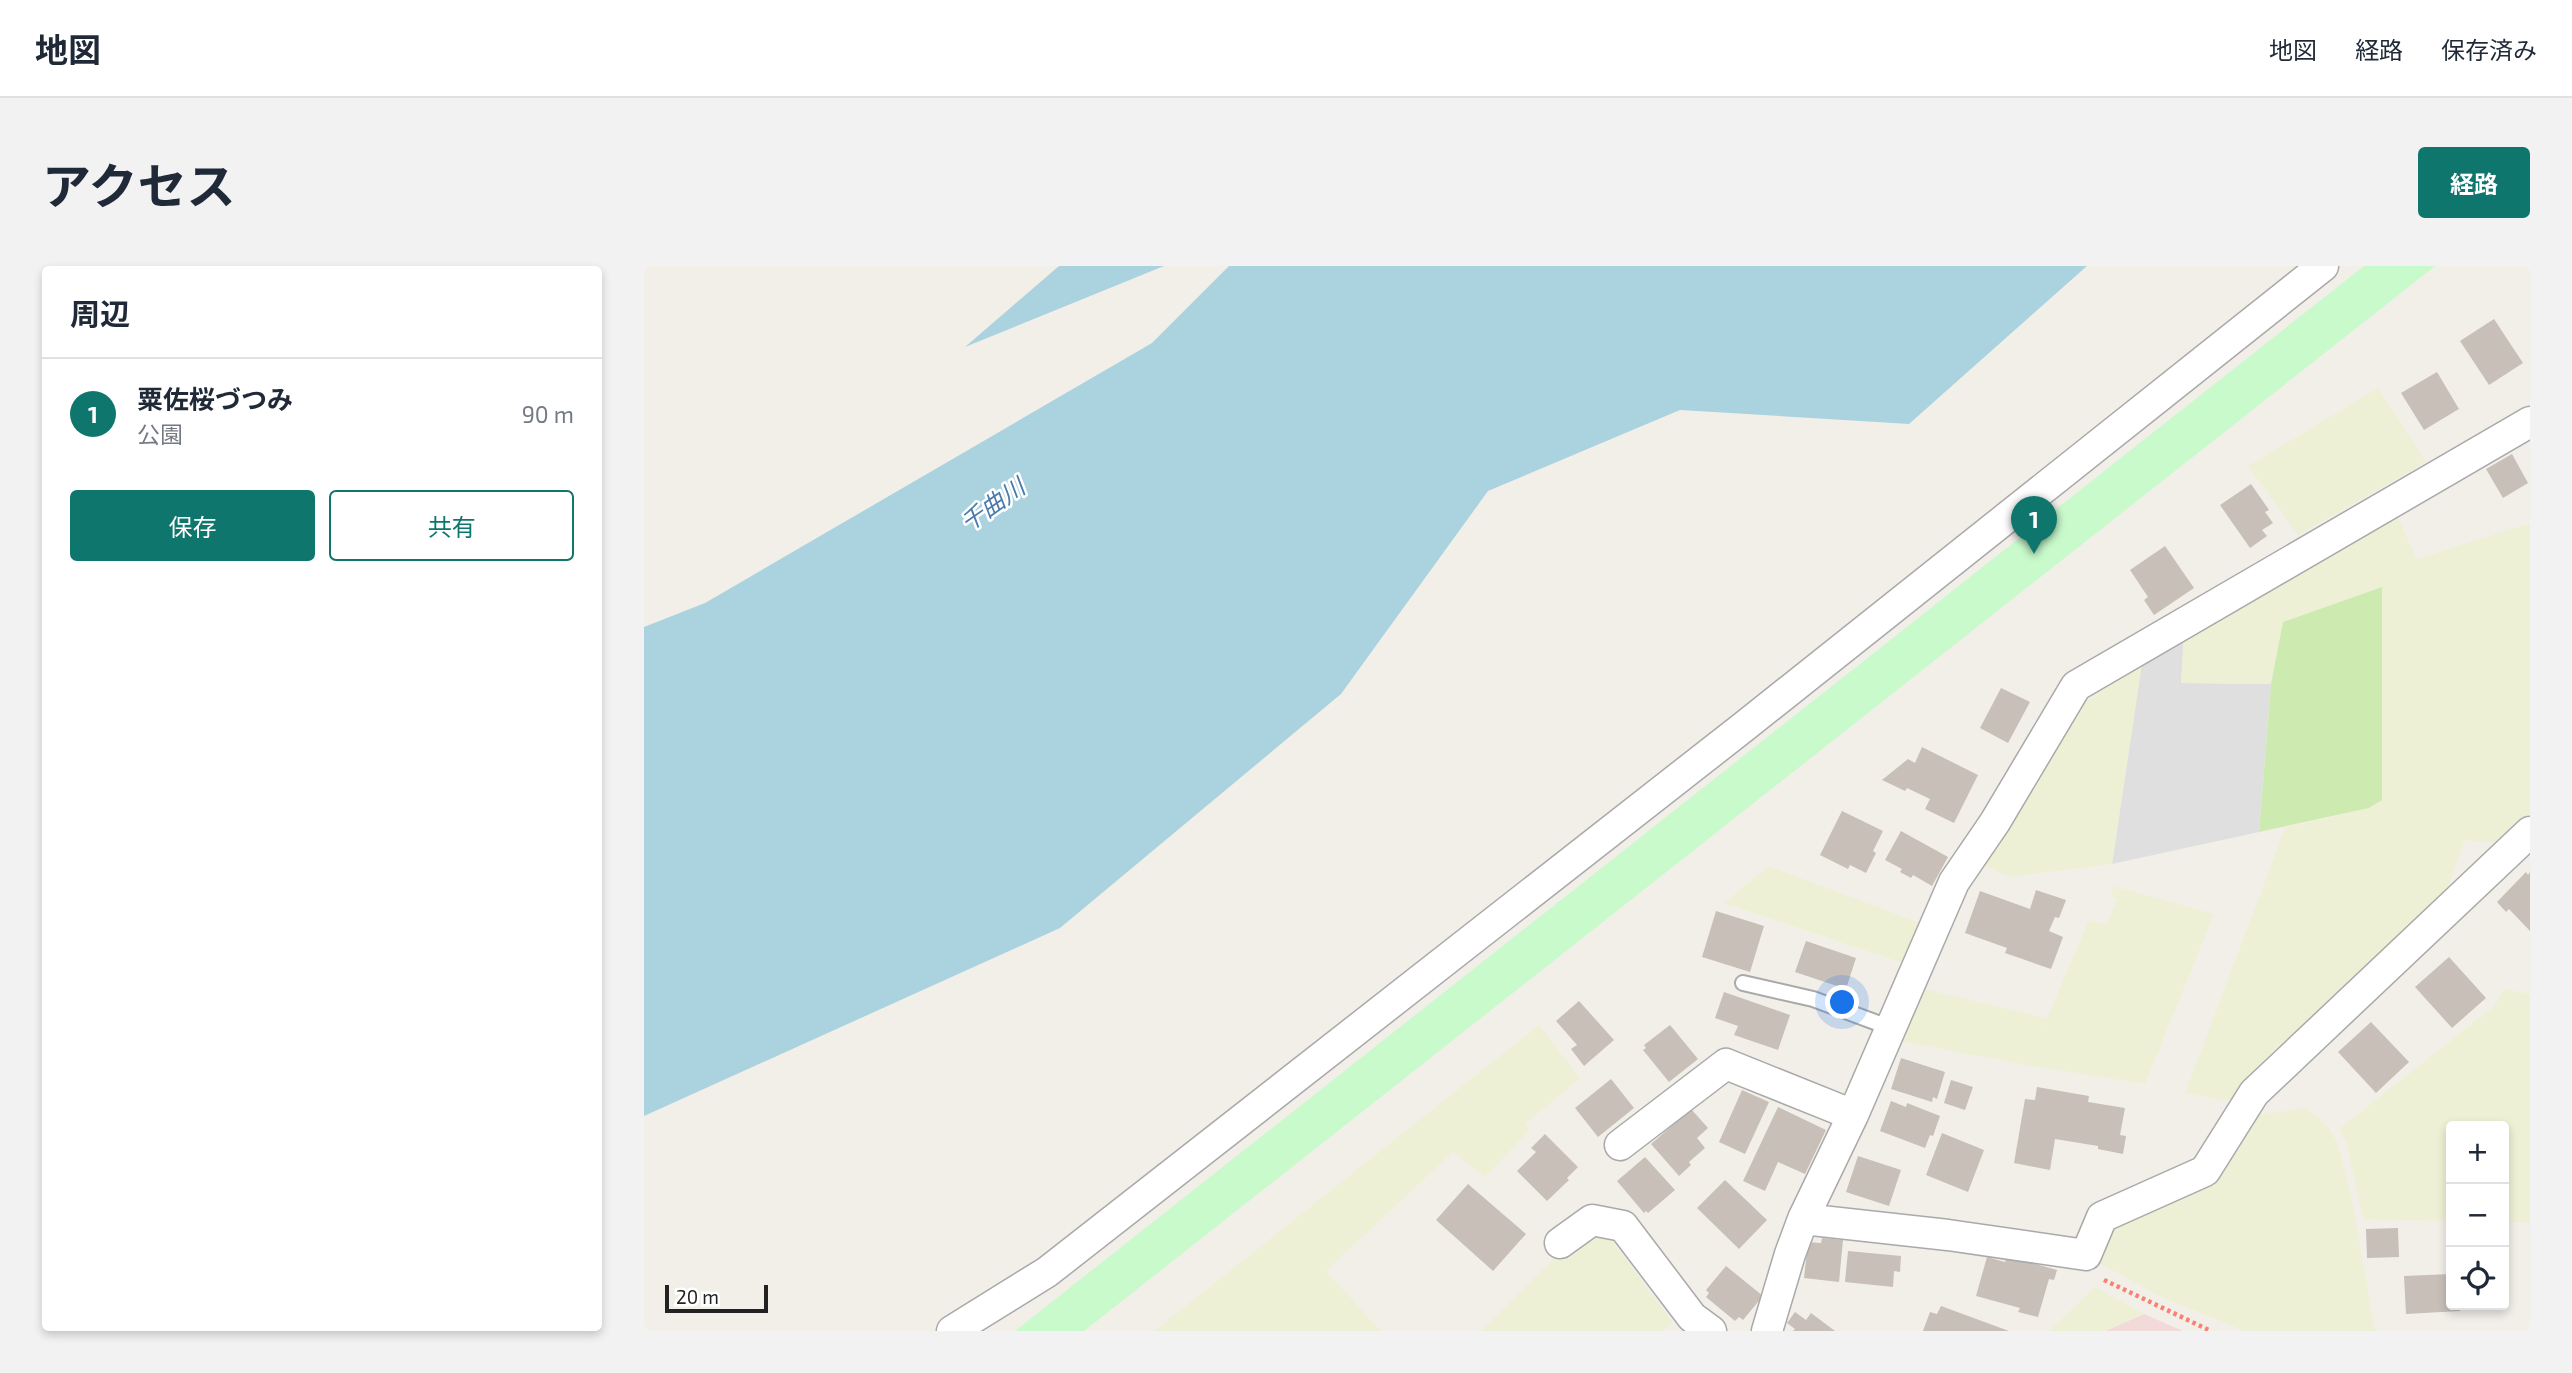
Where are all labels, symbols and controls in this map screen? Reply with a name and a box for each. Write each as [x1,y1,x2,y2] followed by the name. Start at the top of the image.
[35,29,101,69] text: 地図
[2269,35,2317,64] text: 地図
[2355,35,2403,64] text: 経路
[2441,35,2537,64] text: 保存済み
[2418,147,2530,218] button: 経路
[42,155,236,214] text: アクセス
[70,295,130,331] text: 周辺
[137,383,293,414] text: 粟佐桜づつみ
[88,400,98,428] text: 1
[522,400,574,428] text: 90 m
[137,420,183,448] text: 公園
[954,470,1032,537] water label: 千曲川
[70,490,315,561] button: 保存
[329,490,574,561] button: 共有
[2011,496,2057,554] pin: 1
[1825,985,1859,1019] your location
[2446,1121,2509,1310] map controls
[2446,1121,2509,1184] button: +
[2446,1184,2509,1247] button: −
[2446,1247,2509,1310] button: locate
[665,1282,768,1314] scale bar
[676,1285,719,1308] text: 20 m

